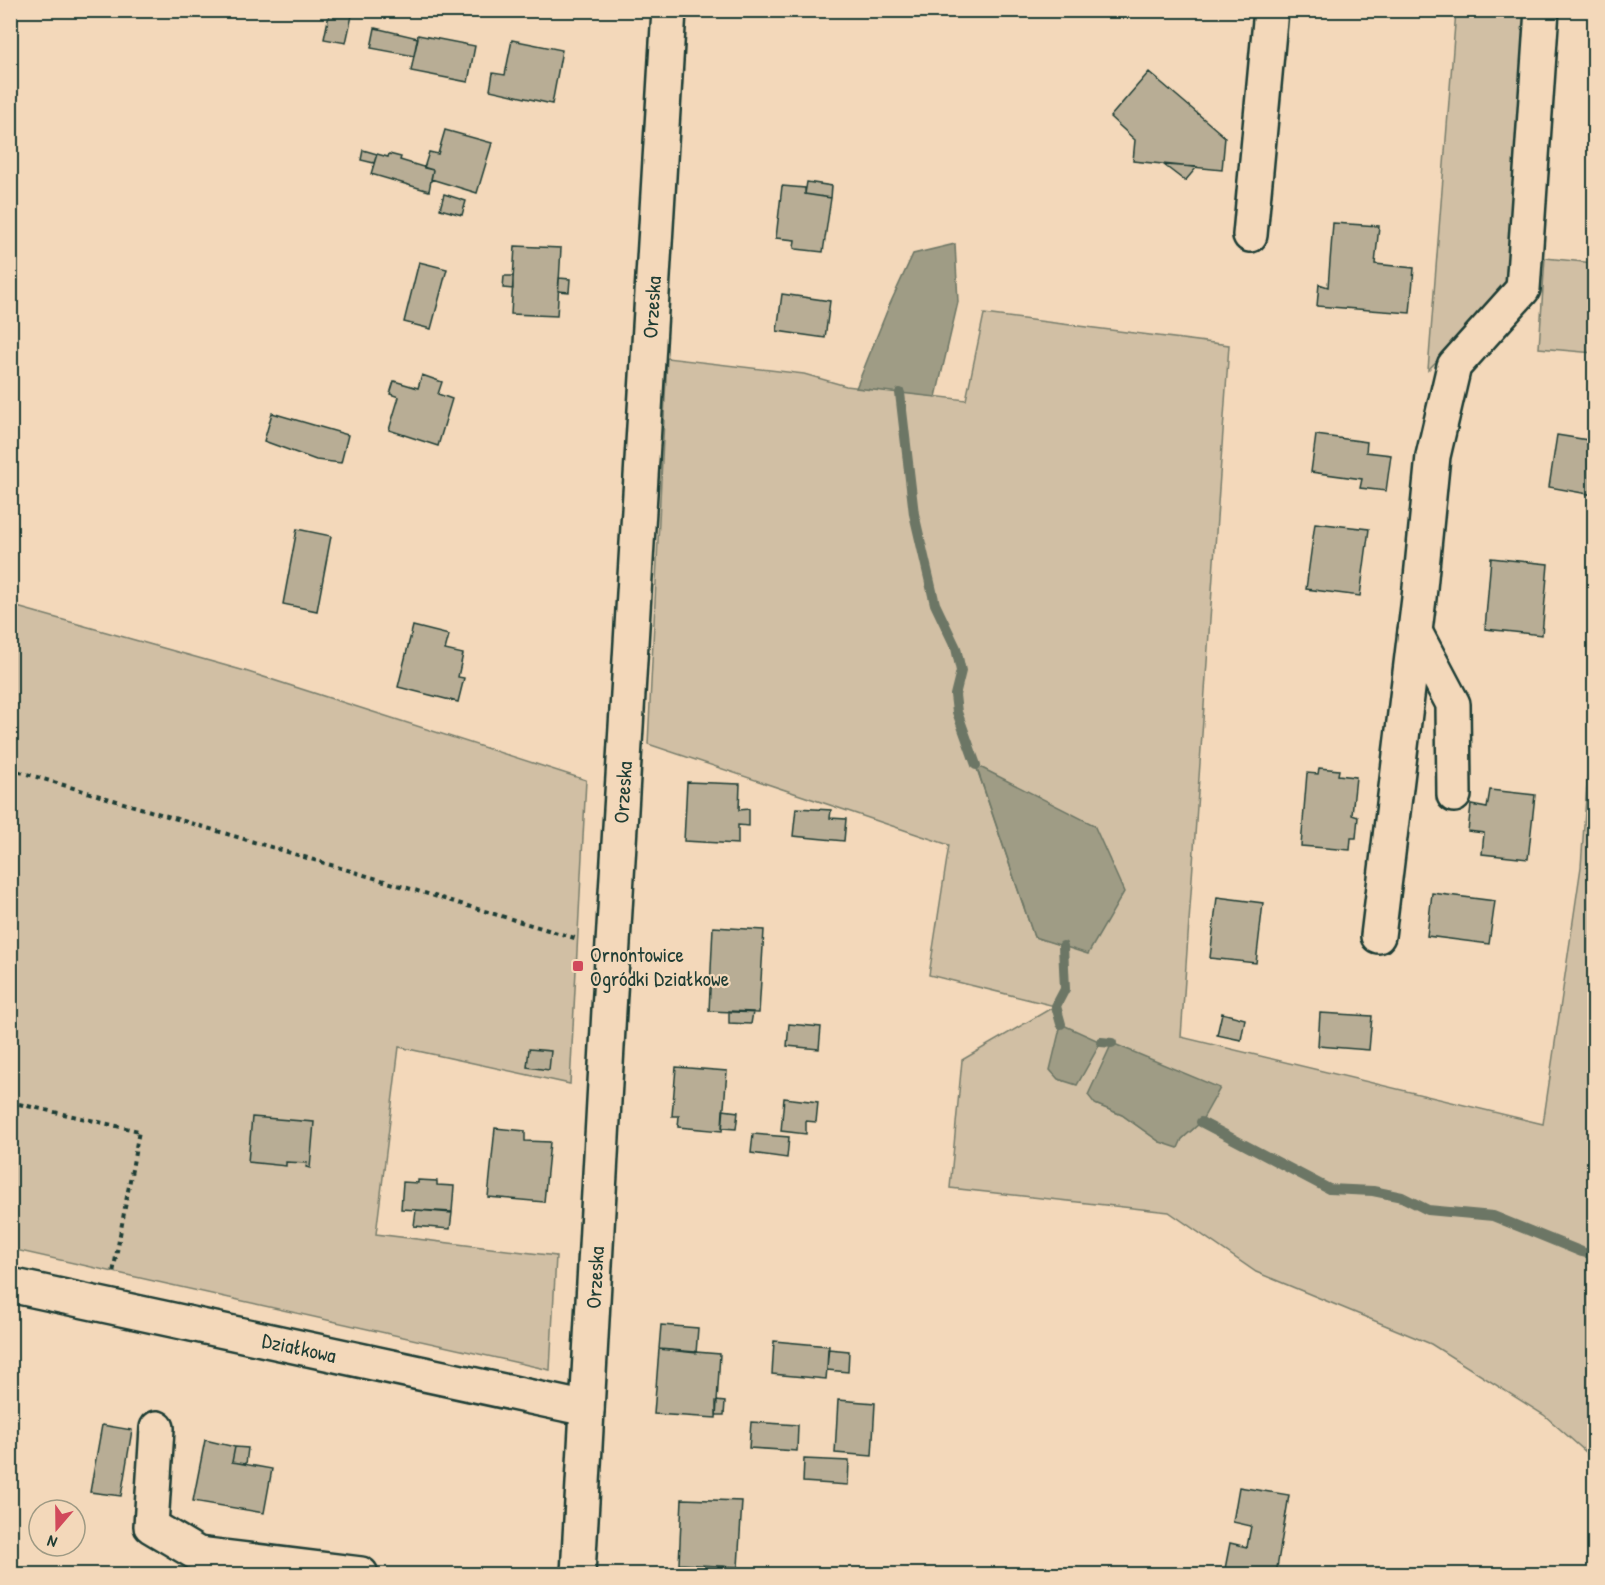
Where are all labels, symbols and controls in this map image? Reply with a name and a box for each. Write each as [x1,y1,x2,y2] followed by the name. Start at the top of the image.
[635,275,668,339] street label: Orzeska
[606,760,638,824] street label: Orzeska
[590,940,729,993] place label: Ornontowice Ogródki Działkowe
[571,959,585,973] marker: Ornontowice Ogródki Działkowe
[578,1246,610,1309] street label: Orzeska
[260,1325,339,1369] street label: Działkowa
[27,1498,87,1558] north arrow
[44,1530,60,1554] text: N

